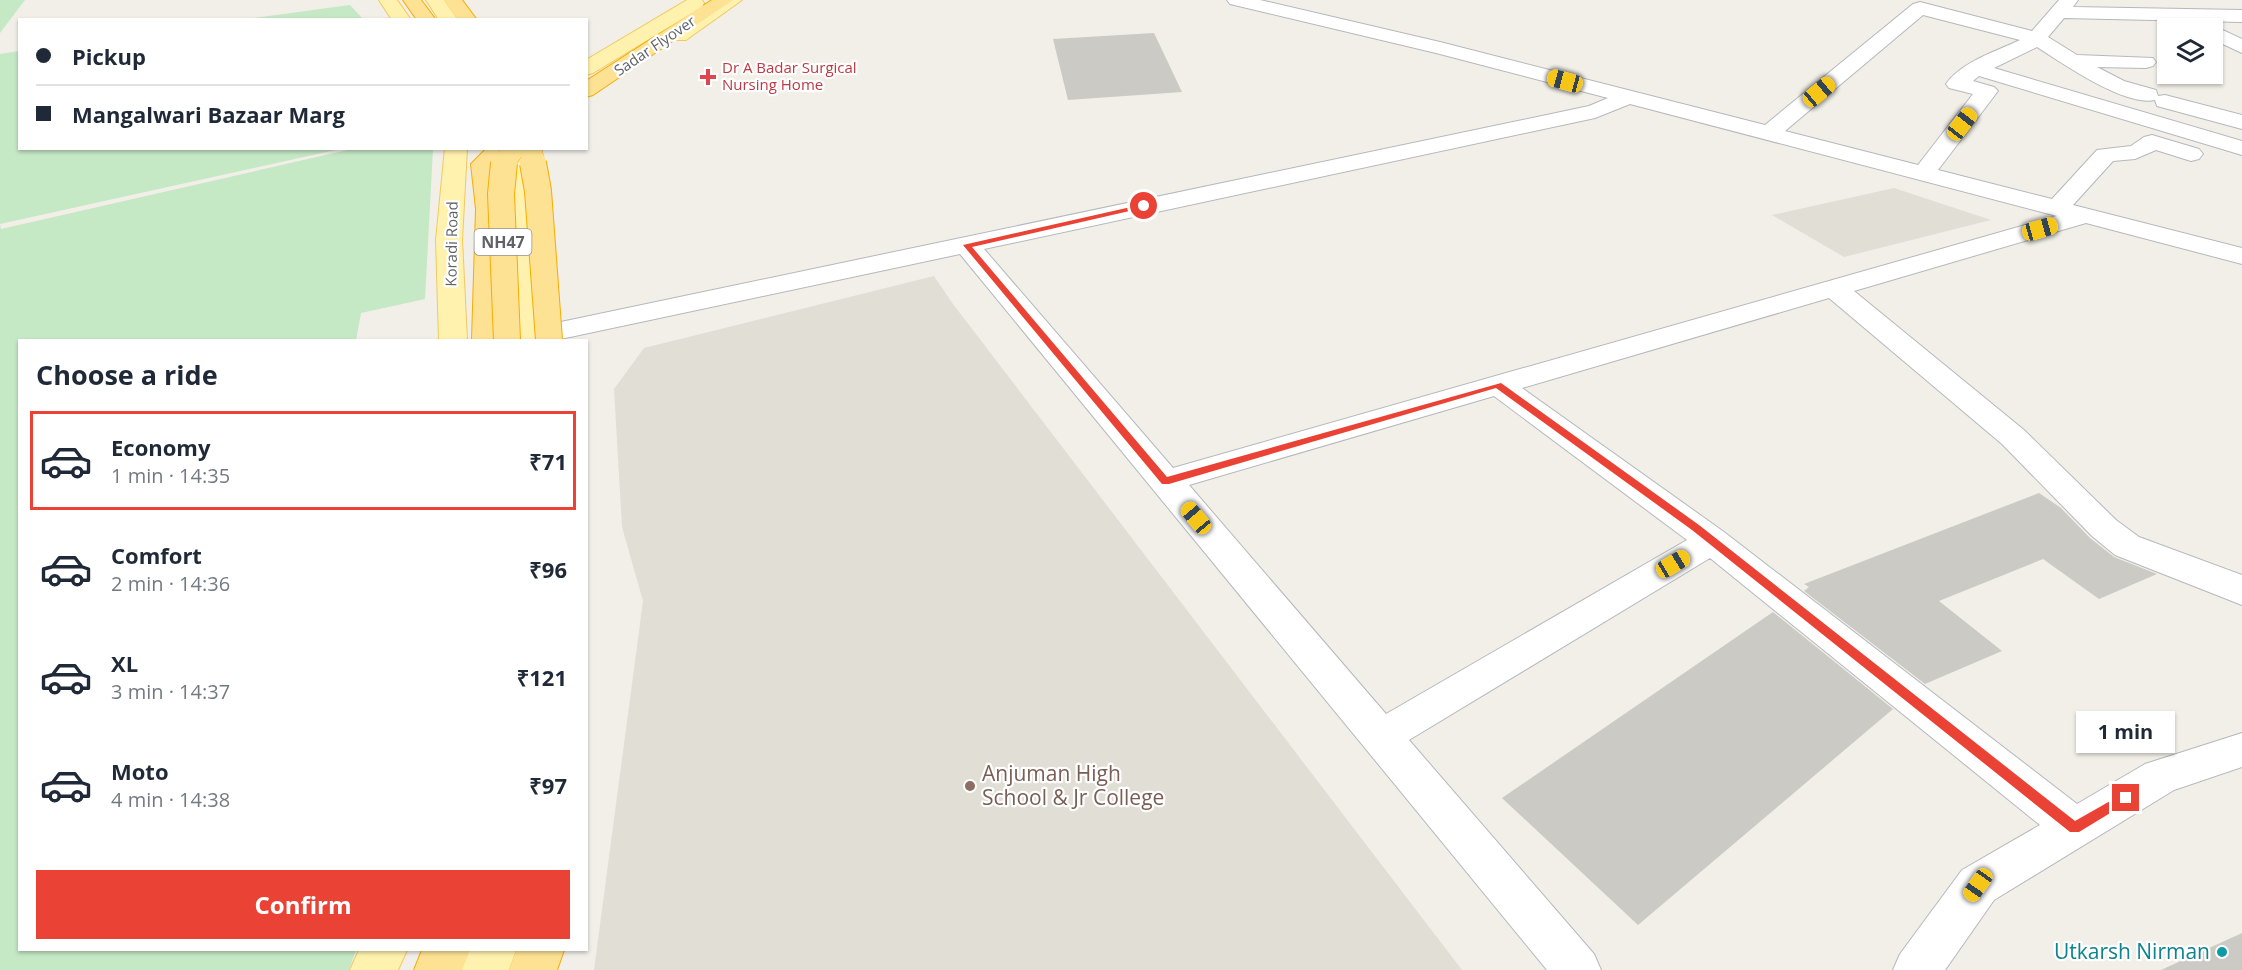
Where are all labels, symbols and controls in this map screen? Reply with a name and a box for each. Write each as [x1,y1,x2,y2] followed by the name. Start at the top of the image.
[610,11,699,80] street label: Sadar Flyover
[2157,18,2223,84] map controls
[2157,18,2223,84] button: layers
[72,41,146,71] text: Pickup
[722,57,857,94] place label: Dr A Badar Surgical Nursing Home
[699,68,717,86] marker: Dr A Badar Surgical Nursing Home
[1545,68,1585,94] car
[1799,74,1839,110] car
[72,99,345,129] text: Mangalwari Bazaar Marg
[1944,104,1980,144] car
[1130,192,1157,219] route start
[440,201,462,287] street label: Koradi Road
[2020,215,2060,243] car
[474,229,532,255] road number: NH47
[36,356,218,393] text: Choose a ride
[111,432,210,462] text: Economy
[39,434,93,488] icon: car
[529,446,567,476] text: ₹71
[111,462,230,489] text: 1 min · 14:35
[1178,498,1214,538] car
[111,540,202,570] text: Comfort
[39,542,93,596] icon: car
[1653,547,1693,581] car
[529,554,567,584] text: ₹96
[111,570,230,597] text: 2 min · 14:36
[111,648,138,678] text: XL
[39,650,93,704] icon: car
[517,662,567,692] text: ₹121
[111,678,230,705] text: 3 min · 14:37
[2076,711,2176,753] callout: 1 min
[2098,718,2153,745] text: 1 min
[111,756,169,786] text: Moto
[39,758,93,812] icon: car
[982,759,1164,811] place label: Anjuman High School & Jr College
[529,770,567,800] text: ₹97
[963,779,977,793] marker: Anjuman High School & Jr College
[2112,784,2139,811] route end
[111,786,230,813] text: 4 min · 14:38
[1960,865,1996,905] car
[36,870,570,939] button: Confirm
[2054,937,2210,965] place label: Utkarsh Nirman
[2215,945,2229,959] marker: Utkarsh Nirman

